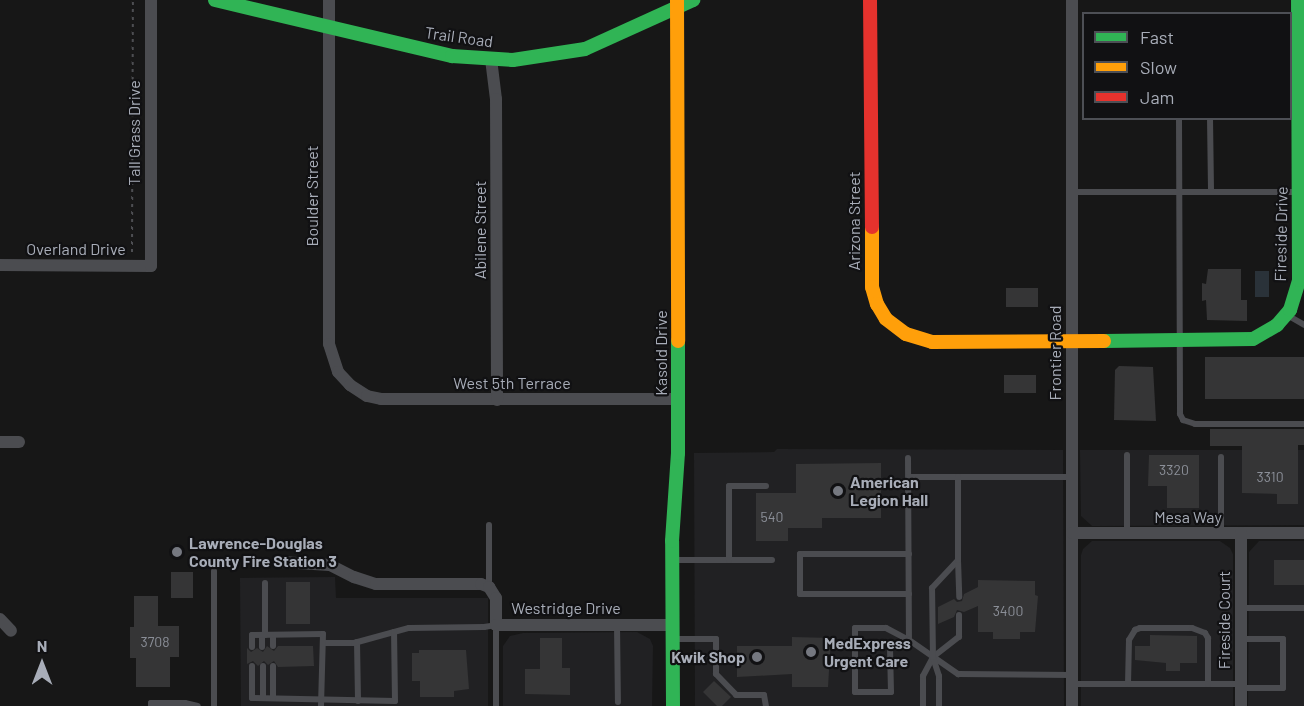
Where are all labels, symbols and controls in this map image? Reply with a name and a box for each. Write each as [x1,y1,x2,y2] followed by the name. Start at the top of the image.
[1082,12,1292,120] legend
[424,23,494,51] street label: Trail Road
[1140,26,1174,48] text: Fast
[1140,56,1177,78] text: Slow
[124,80,144,186] street label: Tall Grass Drive
[1140,86,1174,108] text: Jam
[302,146,322,246] street label: Boulder Street
[844,171,864,271] street label: Arizona Street
[470,181,490,279] street label: Abilene Street
[1271,186,1291,282] street label: Fireside Drive
[26,239,126,259] street label: Overland Drive
[1045,306,1065,400] street label: Frontier Road
[651,310,671,396] street label: Kasold Drive
[453,373,571,393] street label: West 5th Terrace
[1159,462,1189,478] house number: 3320
[1256,469,1284,485] house number: 3310
[850,472,928,510] place label: American Legion Hall
[831,484,845,498] marker: American Legion Hall
[1154,507,1222,527] street label: Mesa Way
[761,509,783,525] house number: 540
[189,533,337,571] place label: Lawrence-Douglas County Fire Station 3
[170,545,184,559] marker: Lawrence-Douglas County Fire Station 3
[1214,571,1234,669] street label: Fireside Court
[511,598,621,618] street label: Westridge Drive
[993,603,1023,619] house number: 3400
[824,633,911,671] place label: MedExpress Urgent Care
[12,634,72,694] north arrow
[140,634,170,650] house number: 3708
[37,636,47,655] text: N
[802,643,820,661] marker: MedExpress Urgent Care
[671,647,745,667] place label: Kwik Shop
[750,650,764,664] marker: Kwik Shop

